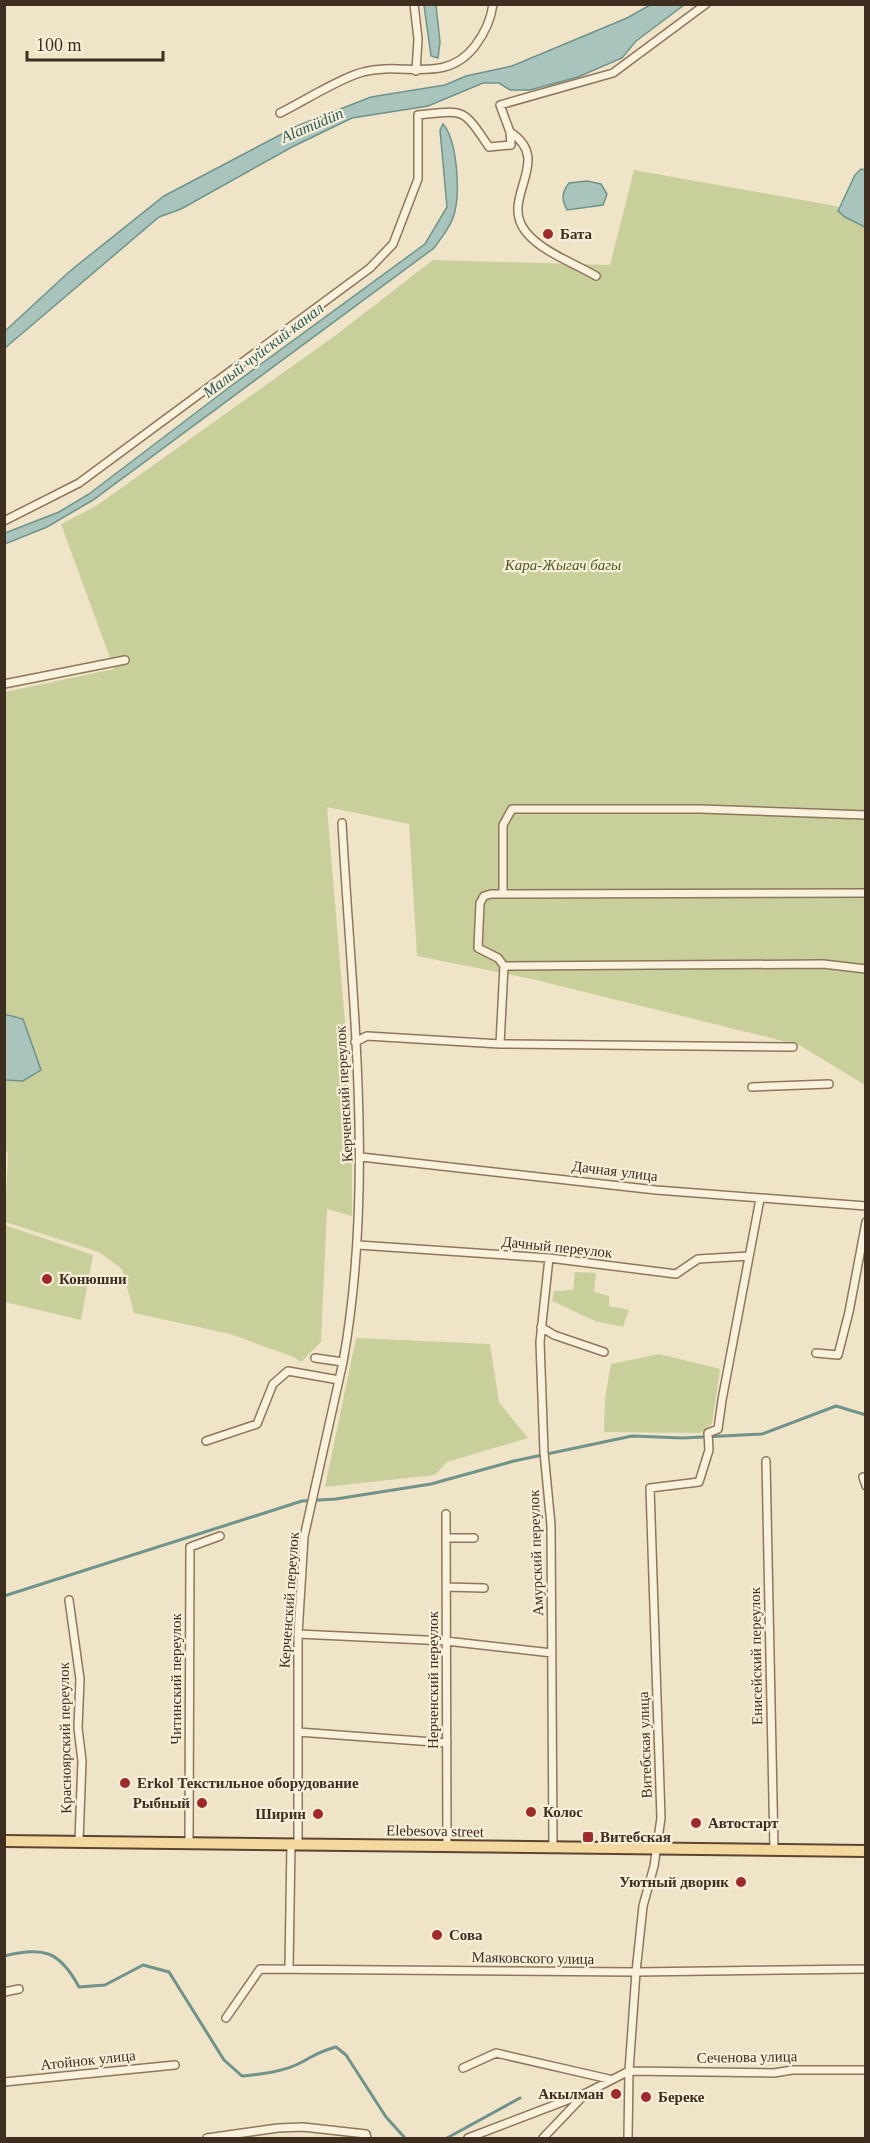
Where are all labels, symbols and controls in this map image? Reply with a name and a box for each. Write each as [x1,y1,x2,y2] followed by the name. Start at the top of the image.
[27,24,164,62] scale bar
[36,35,82,55] text: 100 m
[277,104,346,146] water label: Alamüdün
[560,226,593,242] place label: Бата
[541,227,555,241] marker: Бата
[199,299,327,402] water label: Малый чуйский канал
[504,557,621,573] park label: Кара-Жыгач багы
[332,1025,356,1163] street label: Керченский переулок
[571,1158,659,1184] street label: Дачная улица
[501,1233,614,1261] street label: Дачный переулок
[59,1271,127,1287] place label: Конюшни
[40,1272,54,1286] marker: Конюшни
[526,1489,546,1617] street label: Амурский переулок
[276,1531,302,1669] street label: Керченский переулок
[747,1586,765,1725] street label: Енисейский переулок
[425,1610,441,1749] street label: Нерченский переулок
[168,1612,184,1745] street label: Читинский переулок
[56,1661,74,1814] street label: Красноярский переулок
[635,1691,655,1799] street label: Витебская улица
[137,1775,359,1791] place label: Erkol Текстильное оборудование
[118,1776,132,1790] marker: Erkol Текстильное оборудование
[133,1795,190,1811] place label: Рыбный
[195,1796,209,1810] marker: Рыбный
[543,1804,583,1820] place label: Колос
[524,1805,538,1819] marker: Колос
[255,1806,306,1822] place label: Ширин
[311,1807,325,1821] marker: Ширин
[708,1815,779,1831] place label: Автостарт
[689,1816,703,1830] marker: Автостарт
[386,1822,485,1840] street label: Elebesova street
[600,1829,671,1845] place label: Витебская
[581,1830,595,1844] marker: Витебская
[619,1874,729,1890] place label: Уютный дворик
[734,1875,748,1889] marker: Уютный дворик
[449,1927,483,1943] place label: Сова
[430,1928,444,1942] marker: Сова
[472,1949,595,1967] street label: Маяковского улица
[40,2047,137,2073] street label: Атойнок улица
[697,2048,798,2066] street label: Сеченова улица
[538,2086,604,2102] place label: Акылман
[609,2087,623,2101] marker: Акылман
[658,2089,705,2105] place label: Береке
[639,2090,653,2104] marker: Береке

